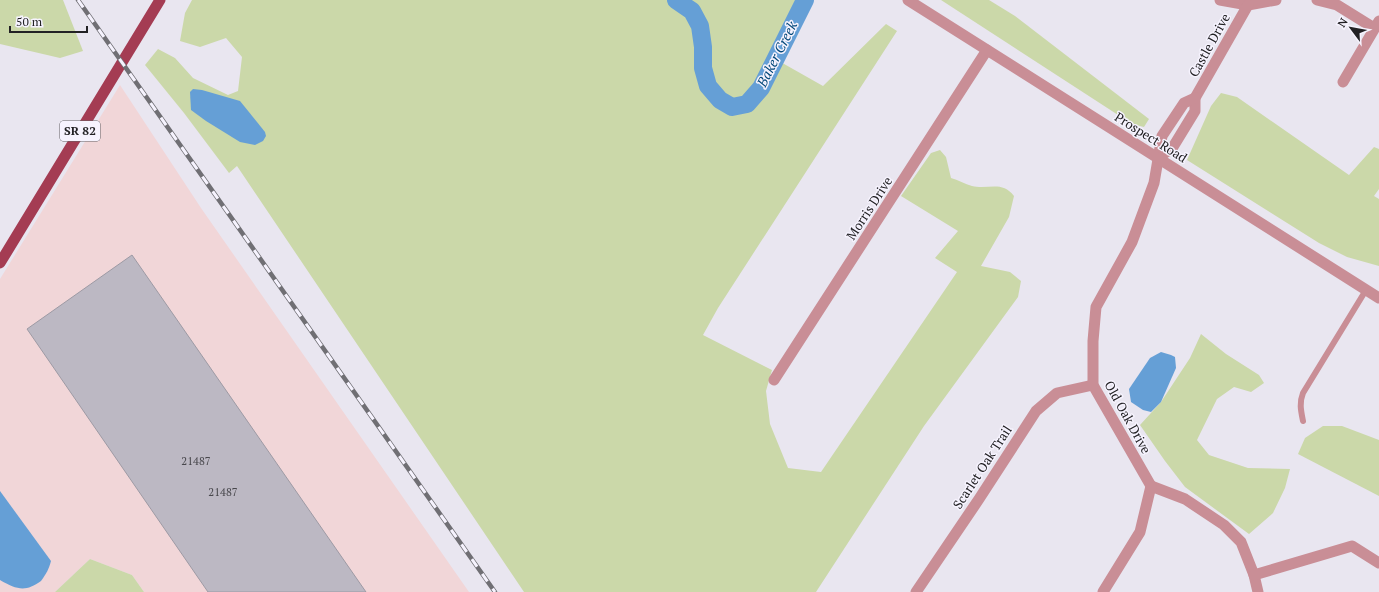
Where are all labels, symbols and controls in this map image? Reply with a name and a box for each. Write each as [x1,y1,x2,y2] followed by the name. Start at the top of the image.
[10,8,87,34] scale bar
[1331,8,1371,48] north arrow
[1184,10,1234,80] street label: Castle Drive
[16,14,43,29] text: 50 m
[1334,15,1351,30] text: N
[751,17,801,91] water label: Baker Creek
[1111,108,1191,166] street label: Prospect Road
[60,121,100,141] road number: SR 82
[842,173,896,243] street label: Morris Drive
[1101,377,1155,457] street label: Old Oak Drive
[948,422,1016,512] street label: Scarlet Oak Trail
[181,454,211,468] house number: 21487
[208,485,238,499] house number: 21487

